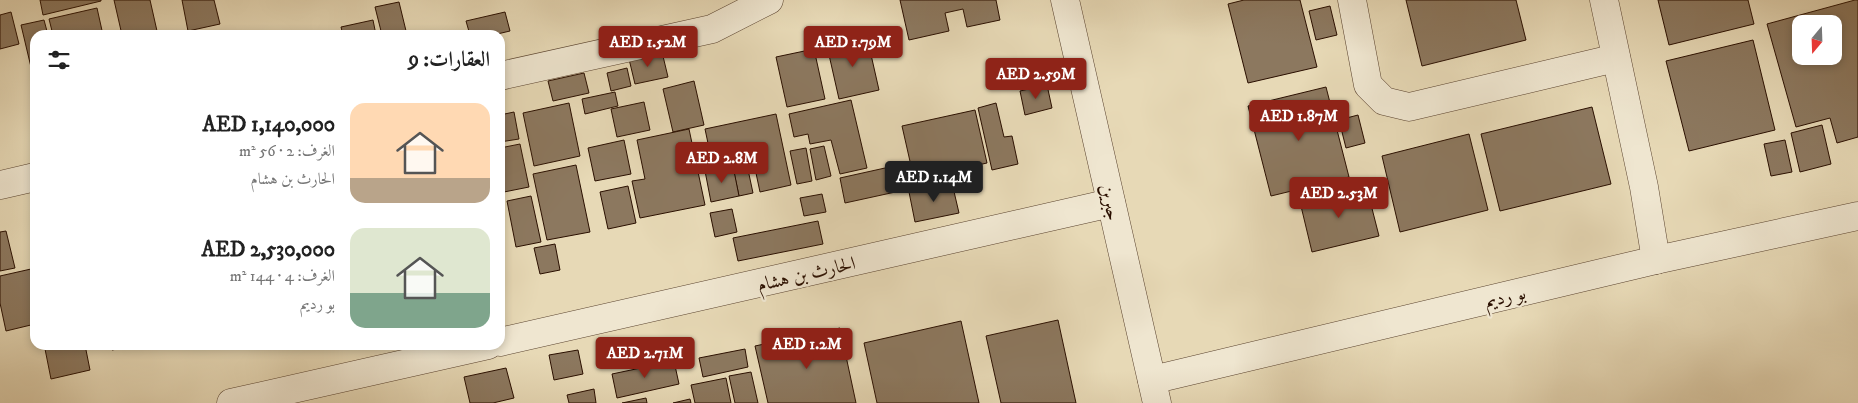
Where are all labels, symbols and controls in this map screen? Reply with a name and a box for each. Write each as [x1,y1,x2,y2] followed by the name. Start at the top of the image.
[1792,15,1842,65] north arrow
[1792,15,1842,65] map controls
[591,26,705,68] pin: AED 1.52M
[796,26,910,68] pin: AED 1.79M
[610,32,686,52] text: AED 1.52M
[815,32,891,52] text: AED 1.79M
[45,46,73,74] icon: filters
[408,47,490,73] text: العقارات: 9
[979,58,1093,100] pin: AED 2.59M
[996,64,1076,84] text: AED 2.59M
[1242,100,1356,142] pin: AED 1.87M
[1260,106,1338,126] text: AED 1.87M
[203,112,335,138] text: AED 1,140,000
[390,123,450,183] icon: home
[239,141,335,161] text: الغرف: 2 · 56 m²
[670,142,774,184] pin: AED 2.8M
[686,148,758,168] text: AED 2.8M
[877,160,991,203] pin: AED 1.14M
[896,167,972,187] text: AED 1.14M
[251,169,335,189] text: الحارث بن هشام
[1282,176,1396,219] pin: AED 2.53M
[1094,182,1125,223] street label: جبرين
[1300,183,1378,203] text: AED 2.53M
[202,237,335,263] text: AED 2,530,000
[390,248,450,308] icon: home
[755,252,859,301] street label: الحارث بن هشام
[230,266,335,286] text: الغرف: 4 · 144 m²
[1482,282,1529,317] street label: بو رديم
[300,294,335,314] text: بو رديم
[755,328,859,370] pin: AED 1.2M
[772,334,842,354] text: AED 1.2M
[588,336,702,379] pin: AED 2.71M
[607,343,683,363] text: AED 2.71M

